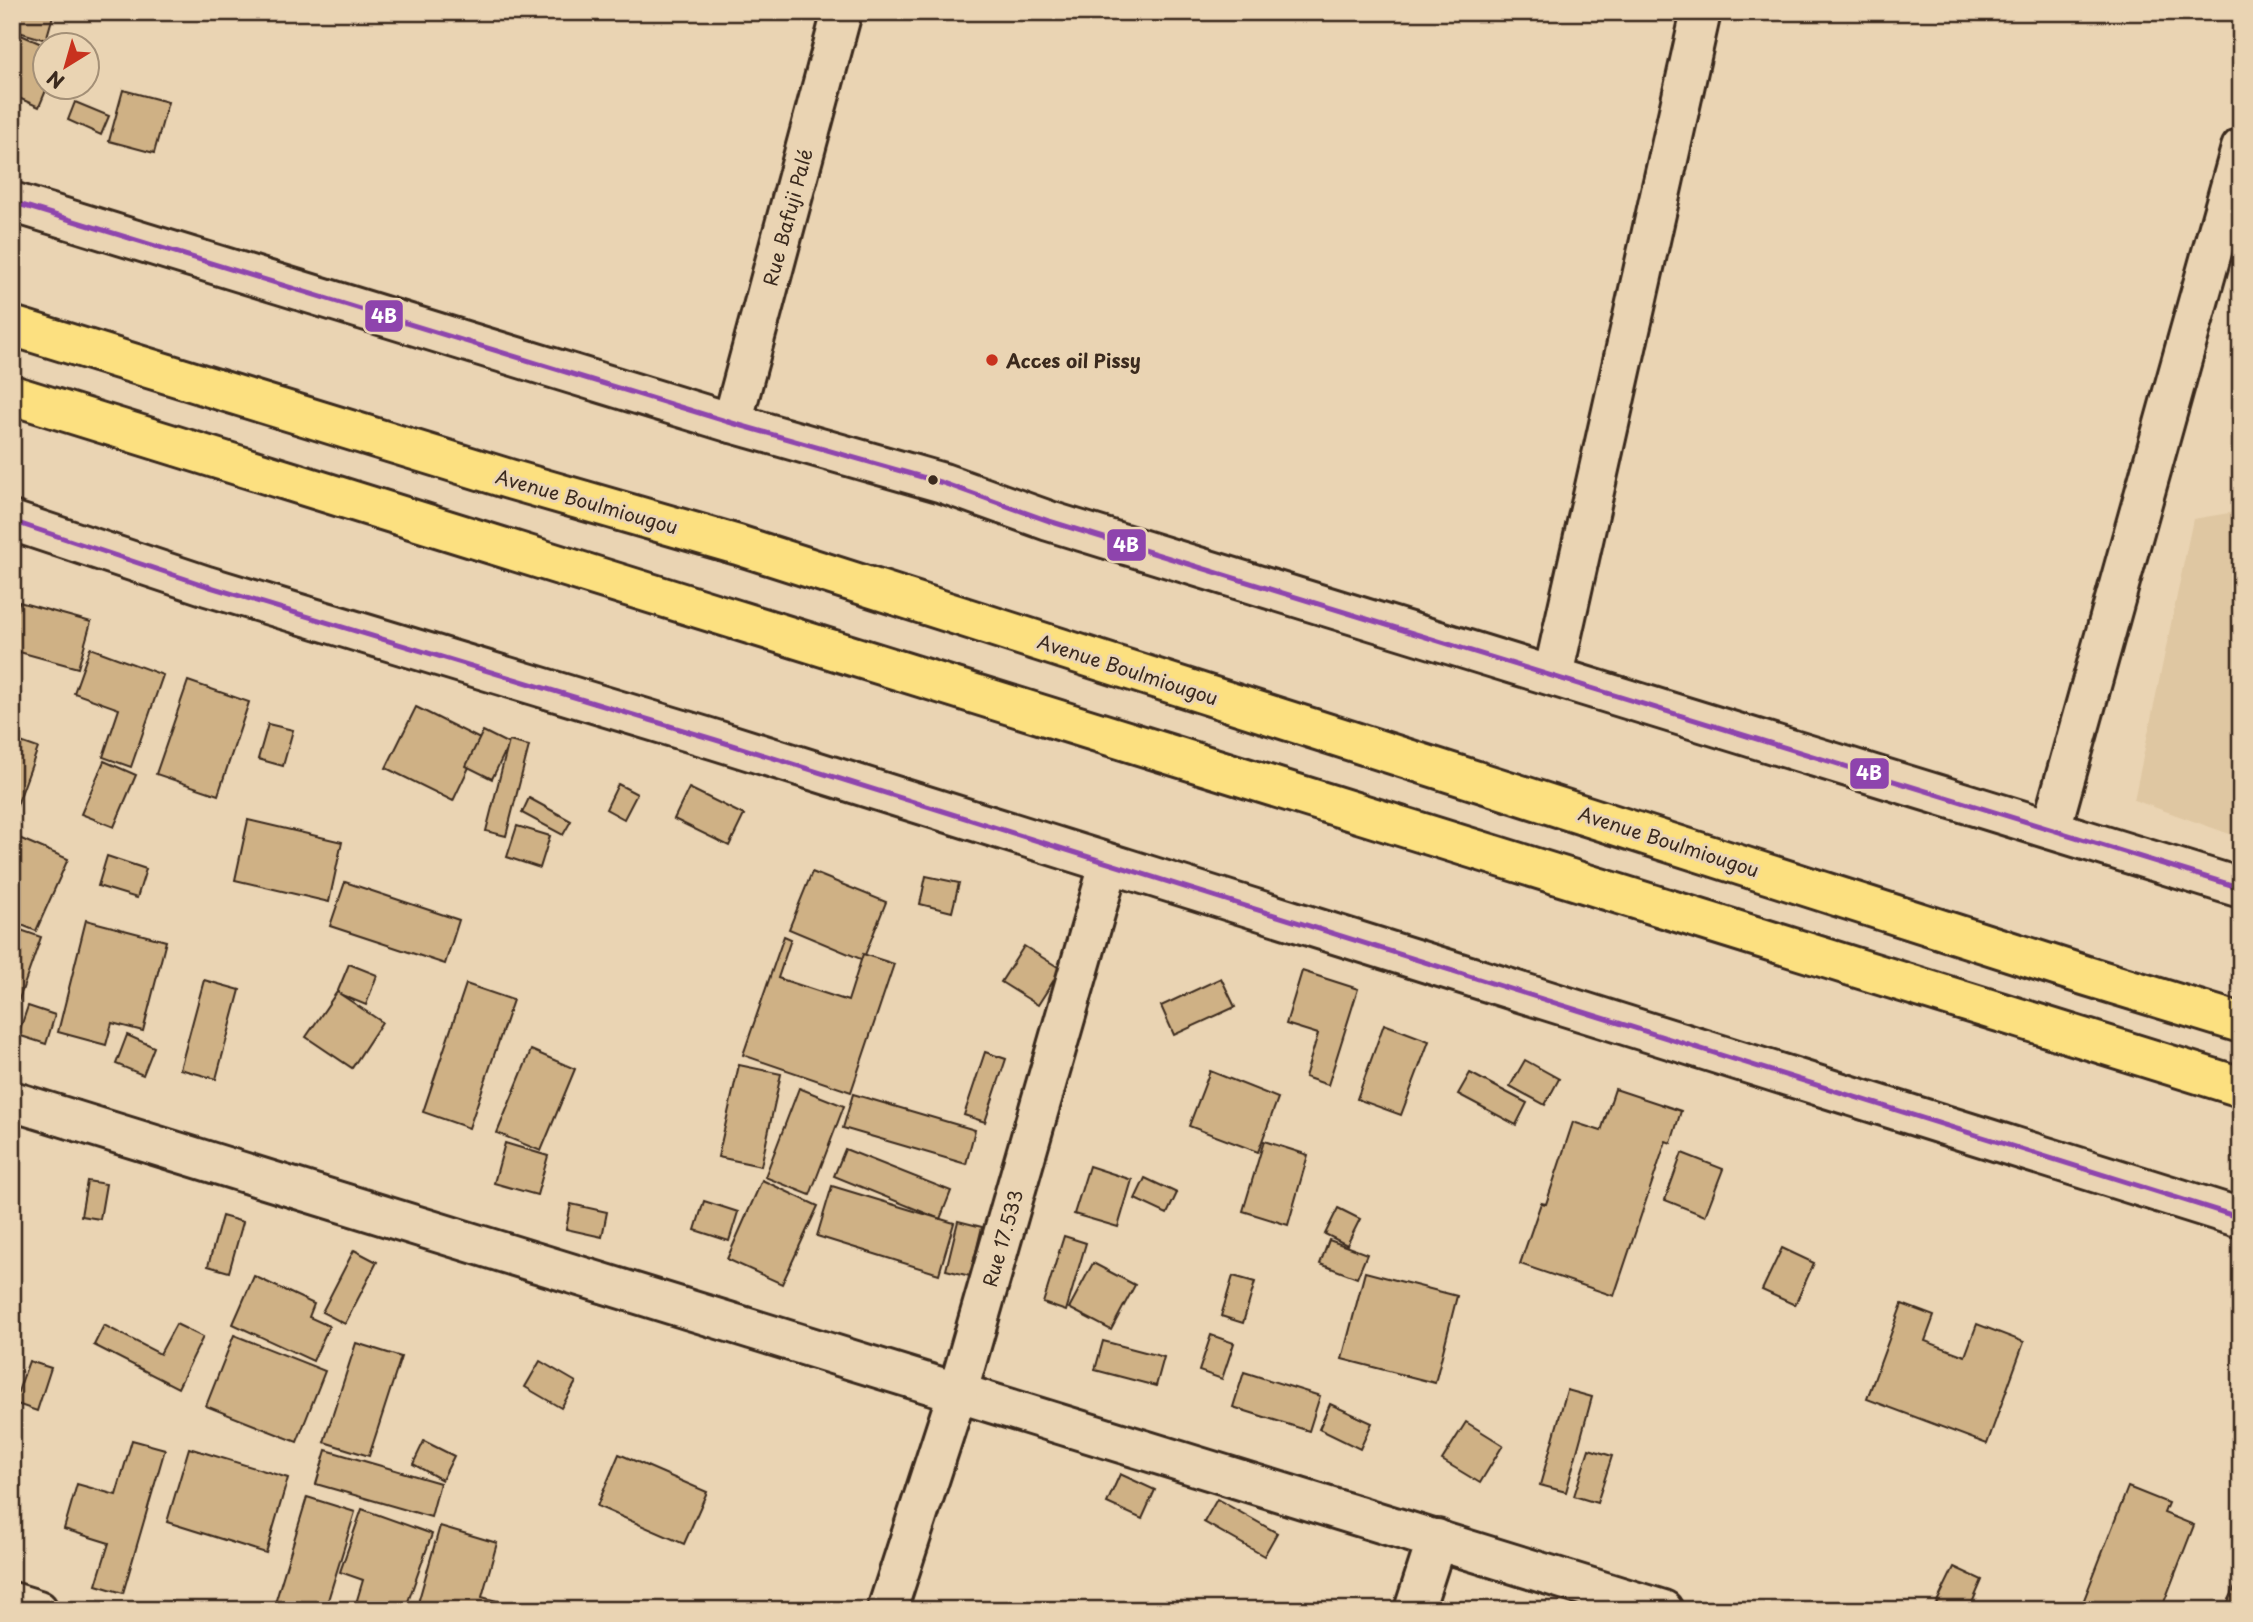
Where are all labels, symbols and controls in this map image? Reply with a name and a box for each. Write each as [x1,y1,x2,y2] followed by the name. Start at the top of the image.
[32,32,102,102] north arrow
[41,65,70,96] text: N
[755,145,819,289] street label: Rue Bafuji Palé
[364,299,404,333] line badge: 4B
[371,301,397,329] text: 4B
[1005,346,1141,374] place label: Acces oil Pissy
[984,352,1000,368] marker: Acces oil Pissy
[493,462,681,540] street label: Avenue Boulmiougou
[926,473,940,487] unlabelled marker
[1106,528,1147,562] line badge: 4B
[1113,530,1139,558] text: 4B
[1034,627,1222,711] street label: Avenue Boulmiougou
[1849,757,1890,790] line badge: 4B
[1856,758,1882,786] text: 4B
[1575,799,1763,883] street label: Avenue Boulmiougou
[975,1186,1029,1290] street label: Rue 17.533

